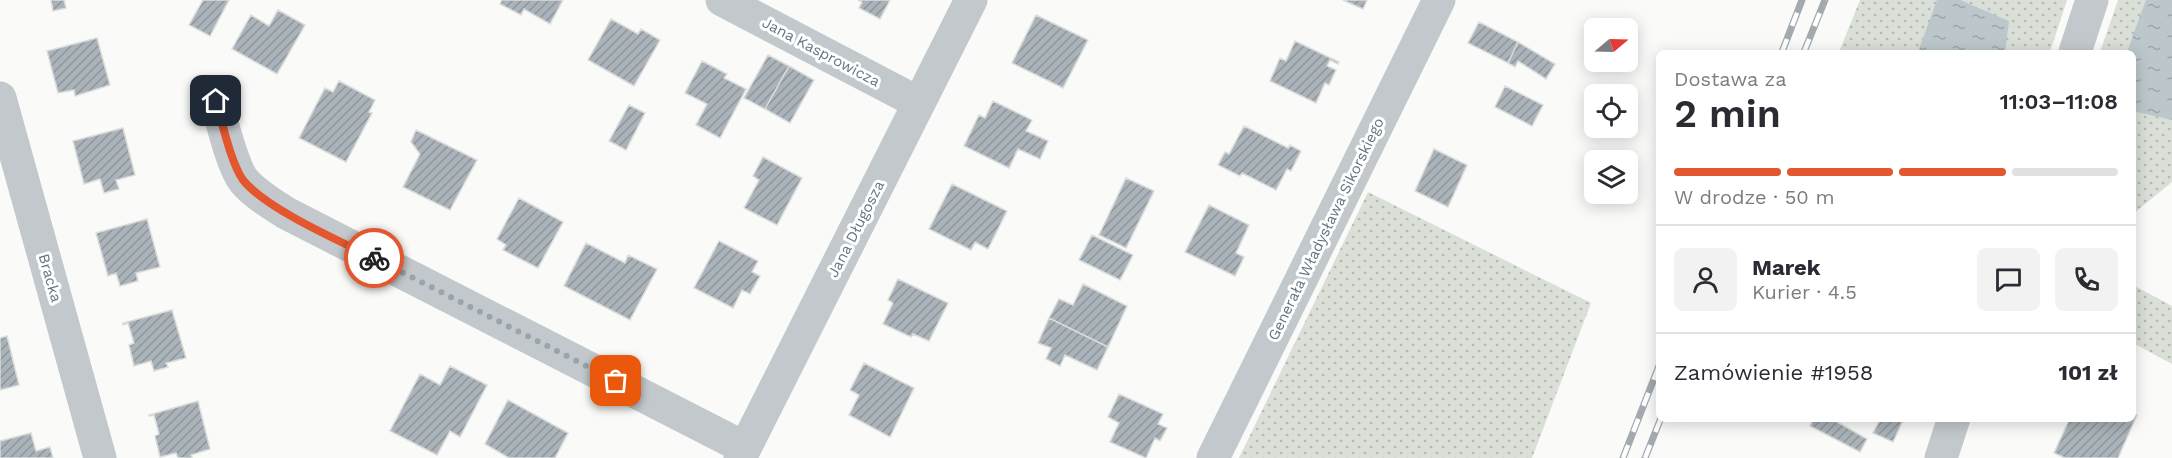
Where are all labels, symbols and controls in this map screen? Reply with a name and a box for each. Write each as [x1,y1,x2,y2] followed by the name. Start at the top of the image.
[759,13,883,91] street label: Jana Kasprowicza
[1584,18,1638,72] north arrow
[1584,18,1638,204] map controls
[1674,67,1787,91] text: Dostawa za
[190,75,241,126] pin
[199,84,232,117] icon: home
[1584,84,1638,138] button: locate
[2000,89,2118,114] text: 11:03–11:08
[1674,91,1781,136] text: 2 min
[1264,115,1388,343] street label: Generała Władysława Sikorskiego
[1584,150,1638,204] button: layers
[824,177,888,280] street label: Jana Długosza
[1674,185,1835,209] text: W drodze · 50 m
[344,228,404,288] courier
[358,242,391,275] icon: bike
[1674,248,1737,311] button: person
[1977,248,2040,311] button: chat
[2055,248,2118,311] button: phone
[35,252,66,305] street label: Bracka
[1752,255,1820,280] text: Marek
[1752,280,1857,304] text: Kurier · 4.5
[590,355,641,406] pin
[1674,360,1873,385] text: Zamówienie #1958
[2058,360,2118,385] text: 101 zł
[599,364,632,397] icon: bag

